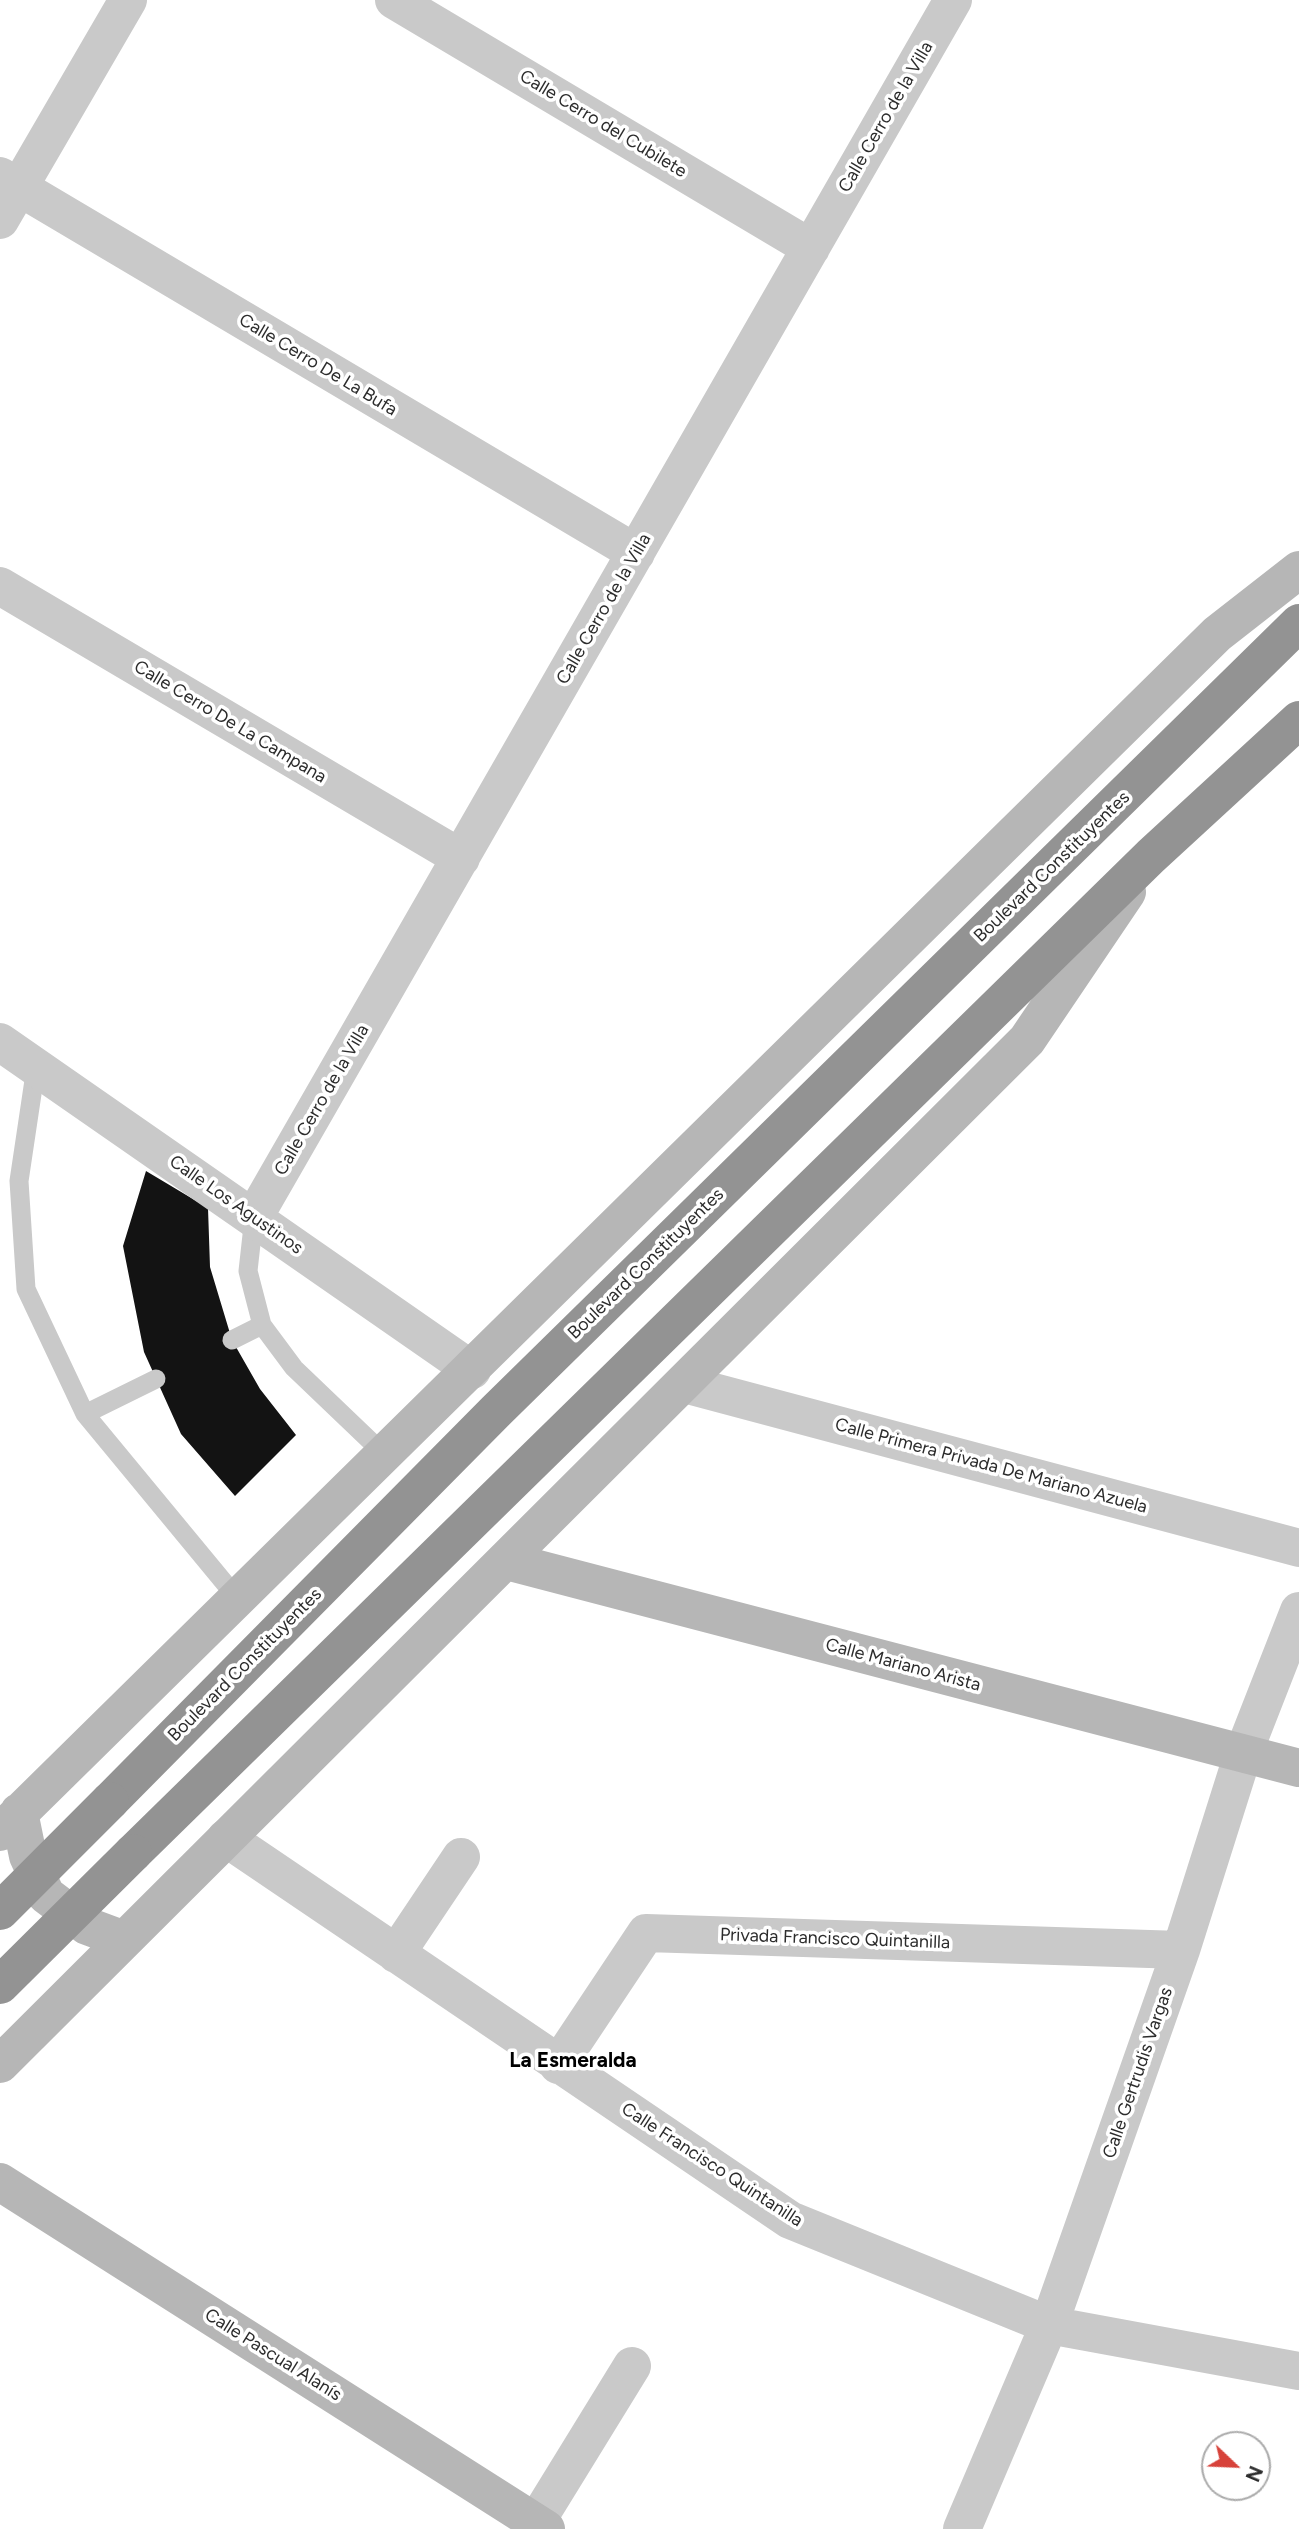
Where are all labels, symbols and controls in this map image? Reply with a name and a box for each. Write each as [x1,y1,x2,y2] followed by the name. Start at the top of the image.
[834,38,938,196] street label: Calle Cerro de la Villa
[516,66,690,182] street label: Calle Cerro del Cubilete
[235,309,401,421] street label: Calle Cerro De La Bufa
[552,530,656,688] street label: Calle Cerro de la Villa
[130,656,330,788] street label: Calle Cerro De La Campana
[970,787,1134,947] street label: Boulevard Constituyentes
[270,1021,374,1179] street label: Calle Cerro de la Villa
[165,1151,307,1259] street label: Calle Los Agustinos
[564,1184,728,1344] street label: Boulevard Constituyentes
[832,1414,1150,1518] street label: Calle Primera Privada De Mariano Azuela
[164,1584,326,1746] street label: Boulevard Constituyentes
[823,1634,983,1696] street label: Calle Mariano Arista
[719,1924,951,1954] street label: Privada Francisco Quintanilla
[1099,1985,1177,2161] street label: Calle Gertrudis Vargas
[509,2048,637,2074] district label: La Esmeralda
[617,2098,807,2232] street label: Calle Francisco Quintanilla
[201,2304,345,2406] street label: Calle Pascual Alanís
[1201,2431,1271,2501] north arrow
[1240,2462,1267,2485] text: N

